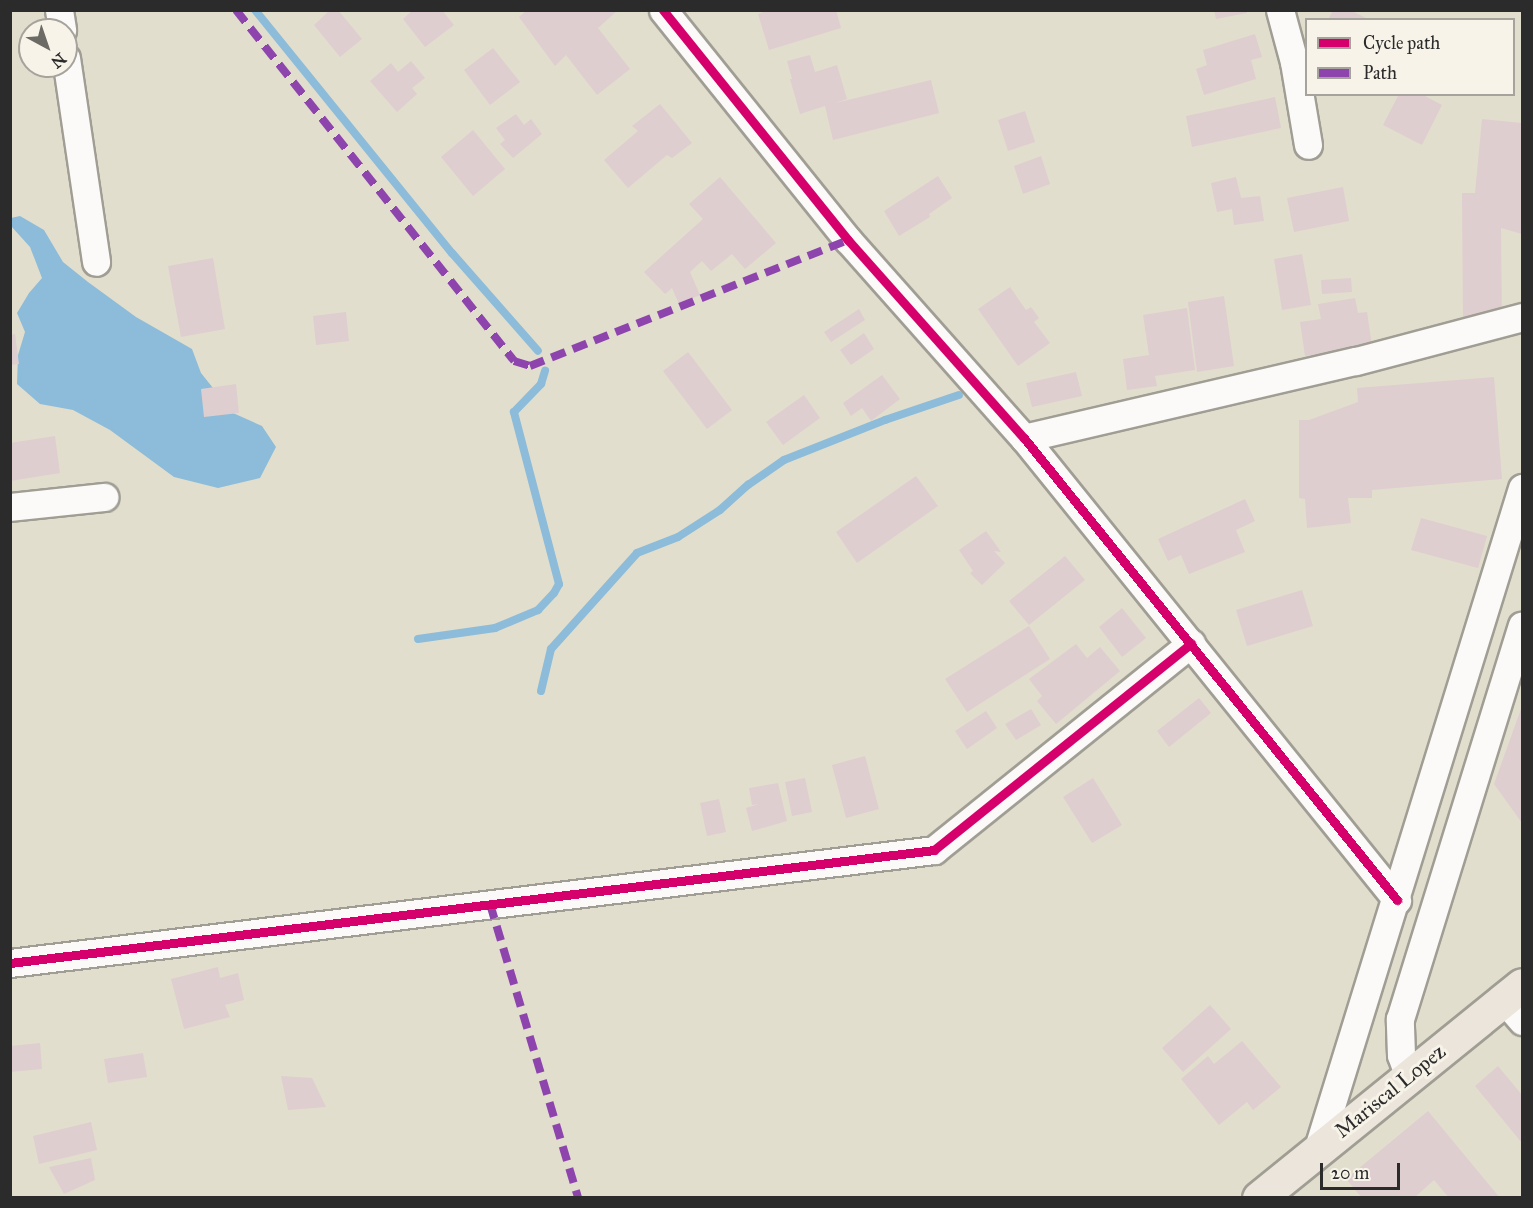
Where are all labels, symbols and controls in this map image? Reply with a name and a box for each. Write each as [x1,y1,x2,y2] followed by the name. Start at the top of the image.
[18,18,78,78] north arrow
[1305,18,1515,96] legend
[1363,32,1440,54] text: Cycle path
[47,49,70,72] text: N
[1363,62,1397,84] text: Path
[1330,1039,1450,1143] street label: Mariscal Lopez
[1323,1151,1402,1189] scale bar
[1331,1162,1369,1184] text: 20 m

